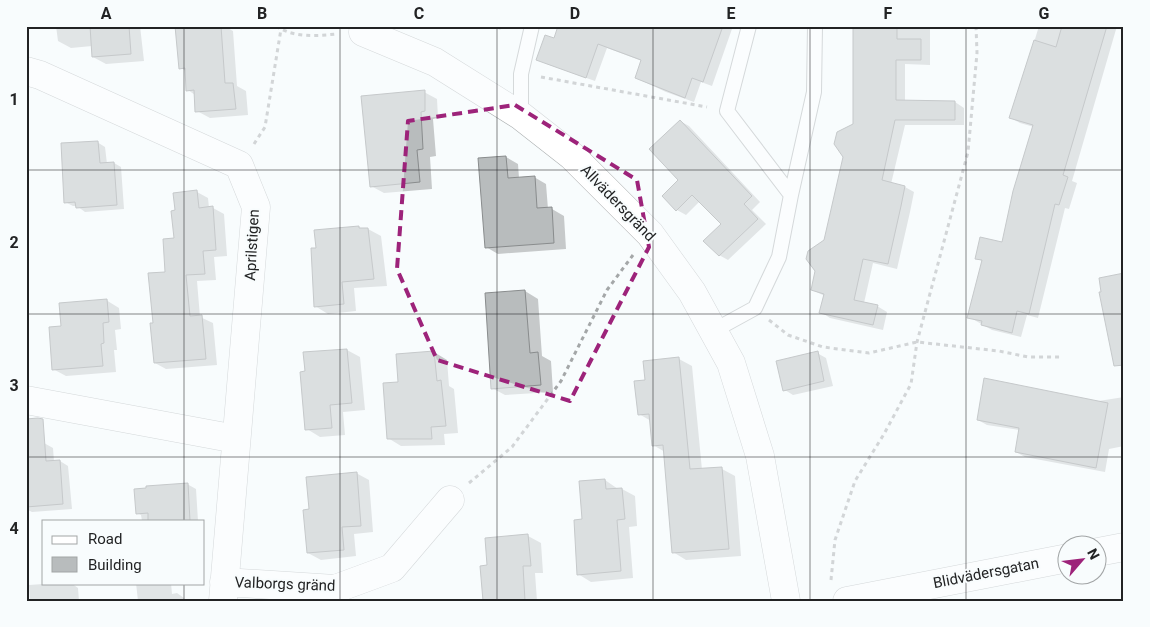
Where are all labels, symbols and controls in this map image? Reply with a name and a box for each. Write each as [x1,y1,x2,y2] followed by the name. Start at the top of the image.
[101,4,112,23] text: A
[257,4,267,23] text: B
[414,4,424,23] text: C
[570,4,580,23] text: D
[727,4,736,23] text: E
[884,4,893,23] text: F
[1039,4,1050,23] text: G
[9,90,19,109] text: 1
[577,161,659,245] street label: Allvädersgränd
[241,209,263,281] street label: Aprilstigen
[9,233,19,252] text: 2
[9,376,19,395] text: 3
[9,519,19,538] text: 4
[42,520,205,584] legend
[88,530,122,548] text: Road
[1058,534,1108,584] north arrow
[1084,546,1103,562] text: N
[931,554,1041,592] street label: Blidvädersgatan
[88,556,142,574] text: Building
[234,573,336,595] street label: Valborgs gränd

